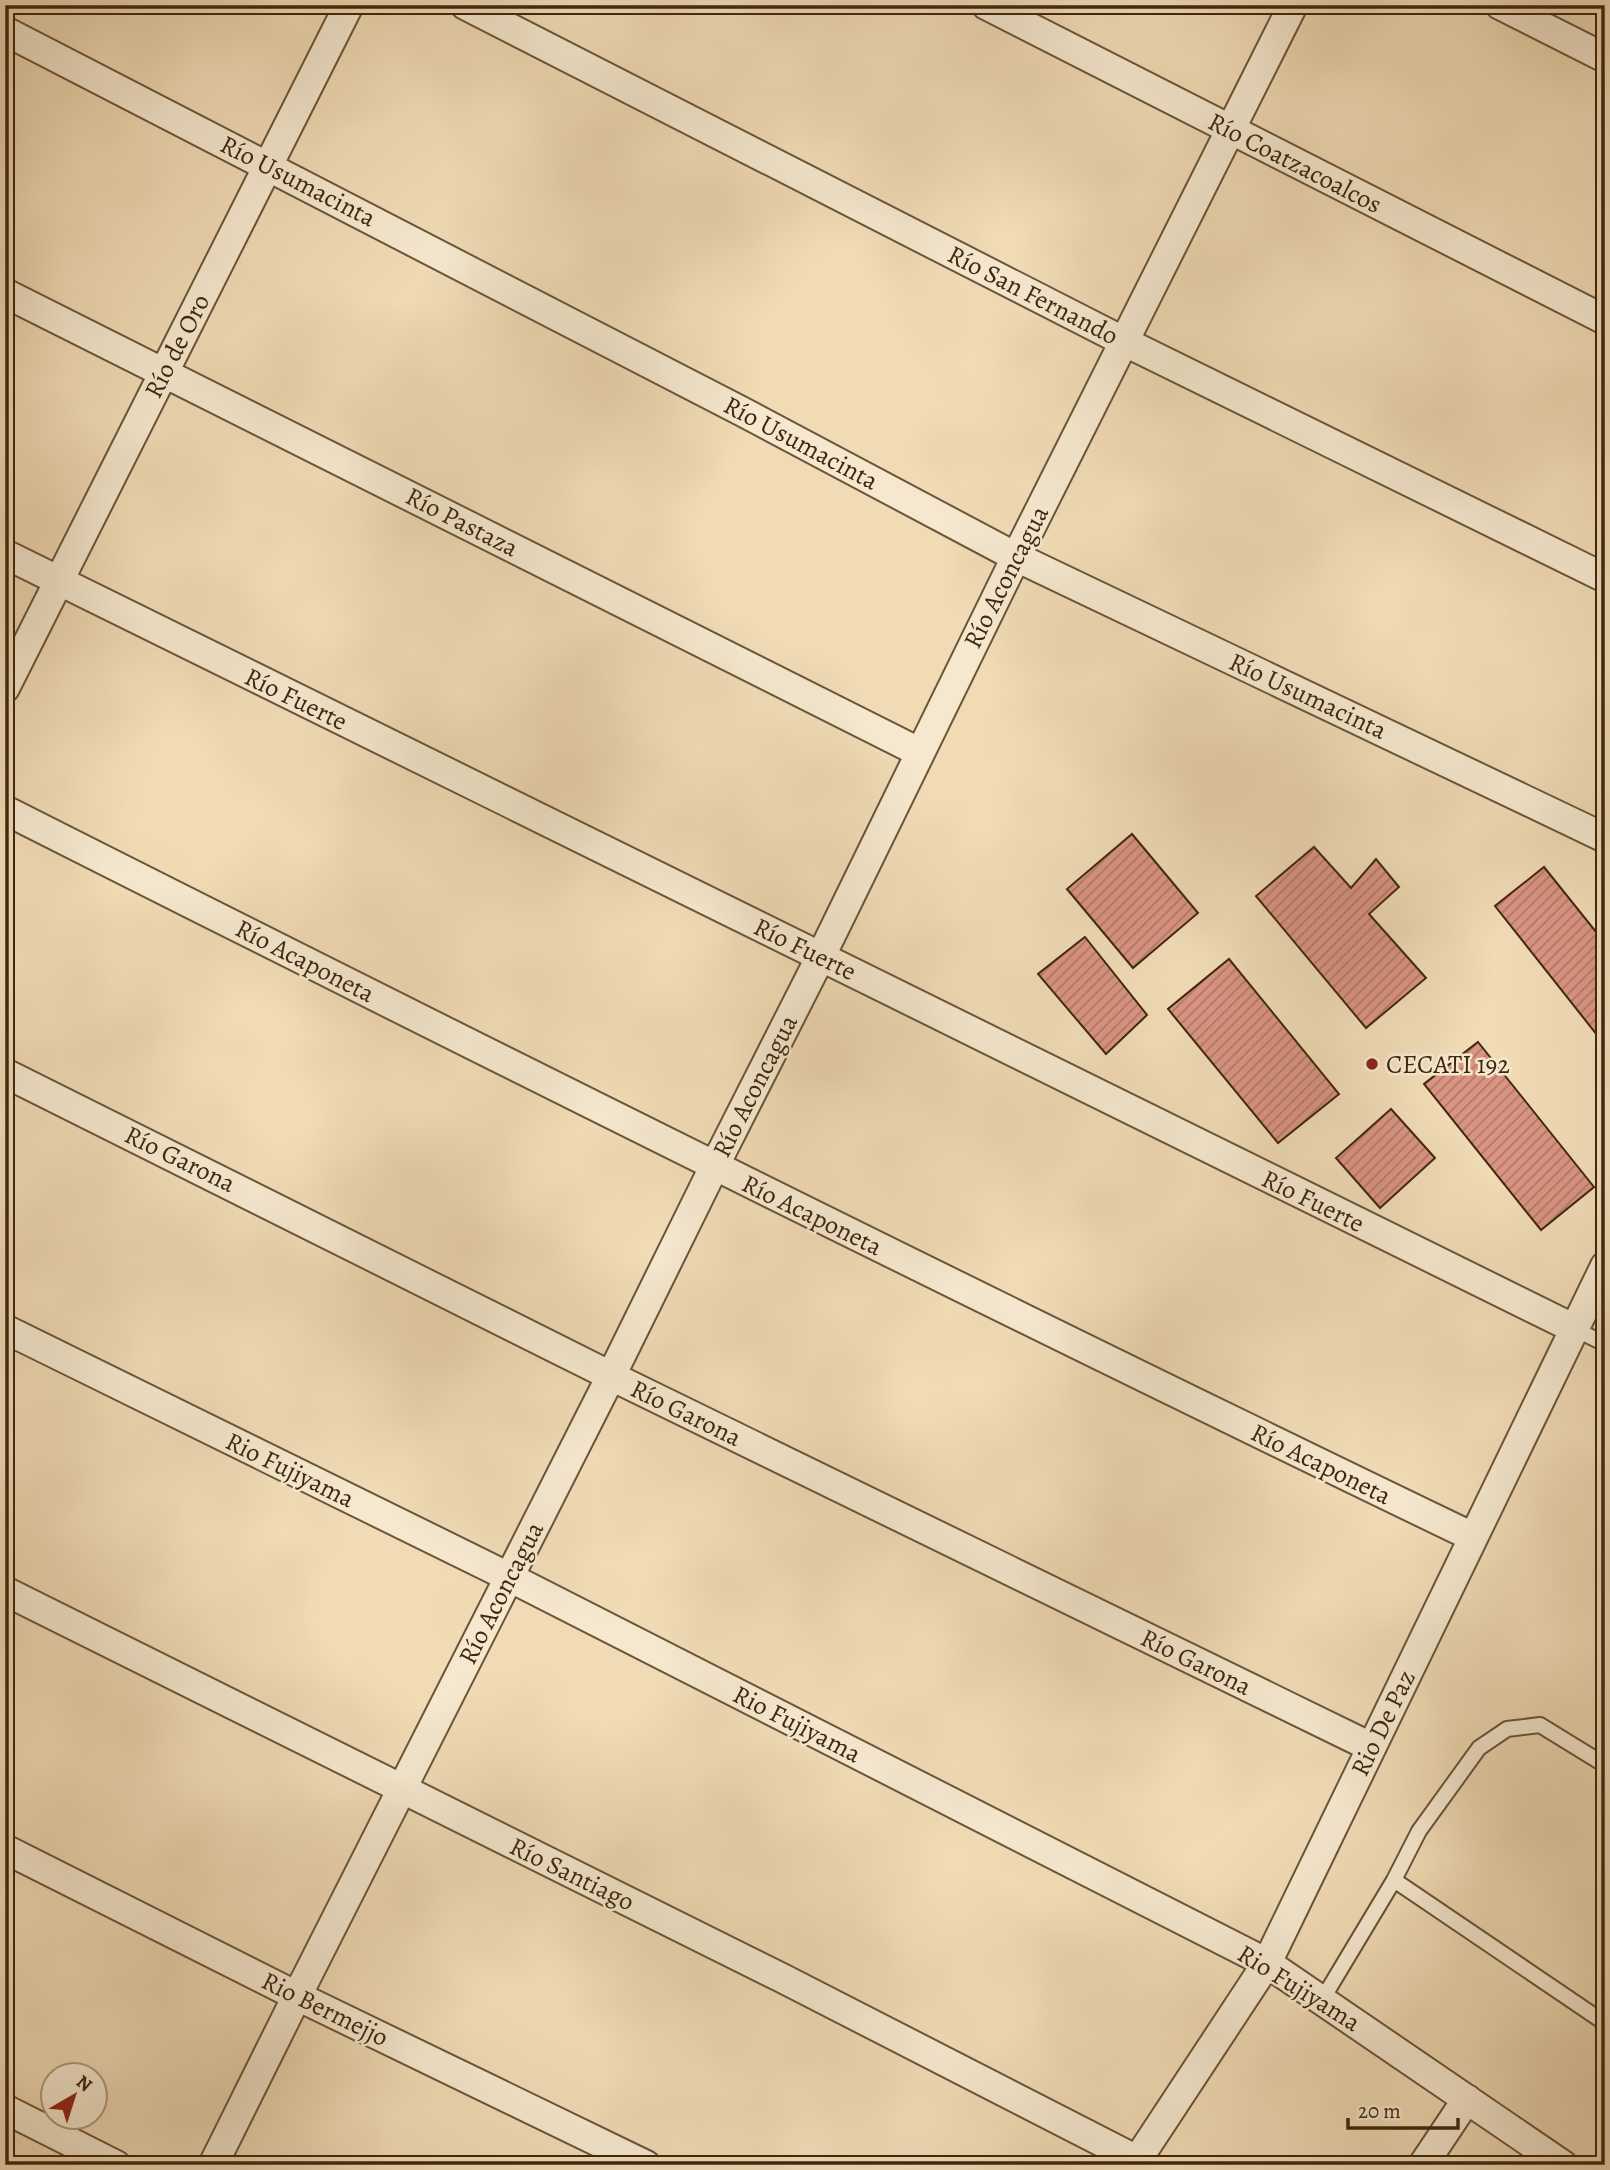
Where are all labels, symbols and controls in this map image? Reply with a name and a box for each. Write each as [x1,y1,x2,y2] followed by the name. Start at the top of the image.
[1202,104,1388,222] street label: Río Coatzacoalcos
[214,127,382,235] street label: Río Usumacinta
[942,237,1124,353] street label: Río San Fernando
[136,288,218,404] street label: Río de Oro
[718,388,884,498] street label: Río Usumacinta
[400,479,524,565] street label: Río Pastaza
[955,500,1057,654] street label: Río Aconcagua
[1223,644,1393,748] street label: Río Usumacinta
[239,659,353,739] street label: Río Fuerte
[748,909,862,989] street label: Río Fuerte
[229,911,381,1011] street label: Río Acaponeta
[704,1009,806,1163] street label: Río Aconcagua
[1386,1047,1510,1082] place label: CECATI 192
[1364,1056,1380,1072] marker: CECATI 192
[119,1117,241,1201] street label: Río Garona
[1256,1161,1370,1241] street label: Río Fuerte
[736,1166,888,1264] street label: Río Acaponeta
[625,1371,747,1455] street label: Río Garona
[1245,1415,1397,1513] street label: Río Acaponeta
[220,1424,360,1516] street label: Rio Fujiyama
[450,1516,552,1670] street label: Río Aconcagua
[1135,1620,1257,1704] street label: Río Garona
[1342,1664,1424,1782] street label: Rio De Paz
[727,1677,867,1771] street label: Rio Fujiyama
[504,1829,640,1919] street label: Río Santiago
[1231,1936,1367,2040] street label: Rio Fujiyama
[256,1963,394,2055] street label: Rio Bermejjo
[38,2062,108,2132] north arrow
[71,2069,98,2098] text: N
[1348,2086,1458,2130] scale bar
[1358,2097,1401,2125] text: 20 m

